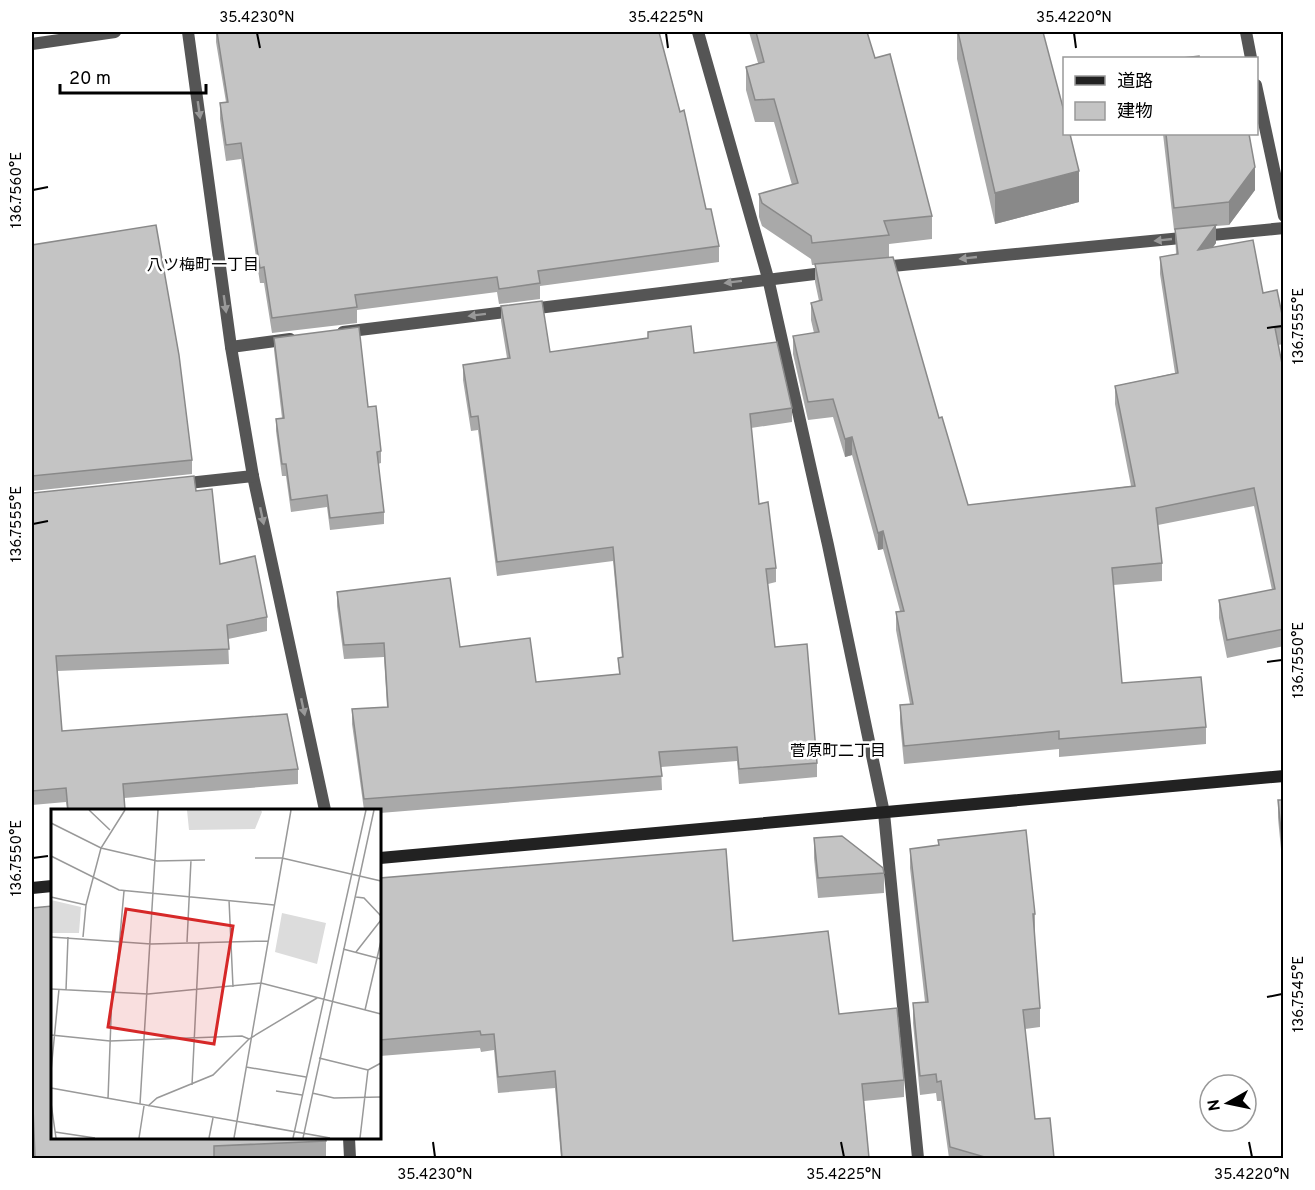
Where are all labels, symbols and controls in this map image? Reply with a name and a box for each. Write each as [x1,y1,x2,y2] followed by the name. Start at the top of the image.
[219,9,295,28] text: 35.4230°N
[628,9,704,28] text: 35.4225°N
[1036,9,1112,28] text: 35.4220°N
[60,57,206,95] scale bar
[1063,57,1258,135] legend
[69,68,111,91] text: 20 m
[1117,71,1153,94] text: 道路
[195,101,204,120] one-way arrow
[1117,101,1153,124] text: 建物
[8,152,27,228] text: 136.7560°E
[1153,235,1172,245] one-way arrow
[959,253,978,263] one-way arrow
[147,256,259,276] district label: 八ツ梅町一丁目
[723,278,742,287] one-way arrow
[1290,288,1309,364] text: 136.7555°E
[221,294,230,313] one-way arrow
[467,311,486,320] one-way arrow
[8,486,27,562] text: 136.7555°E
[258,507,267,526] one-way arrow
[1290,622,1309,698] text: 136.7550°E
[299,698,308,717] one-way arrow
[790,742,886,762] district label: 菅原町二丁目
[51,809,381,1139] inset map
[8,820,27,896] text: 136.7550°E
[1290,956,1309,1032] text: 136.7545°E
[1198,1073,1258,1133] north arrow
[1204,1098,1226,1112] text: N
[397,1166,473,1185] text: 35.4230°N
[806,1166,882,1185] text: 35.4225°N
[1214,1166,1290,1185] text: 35.4220°N

